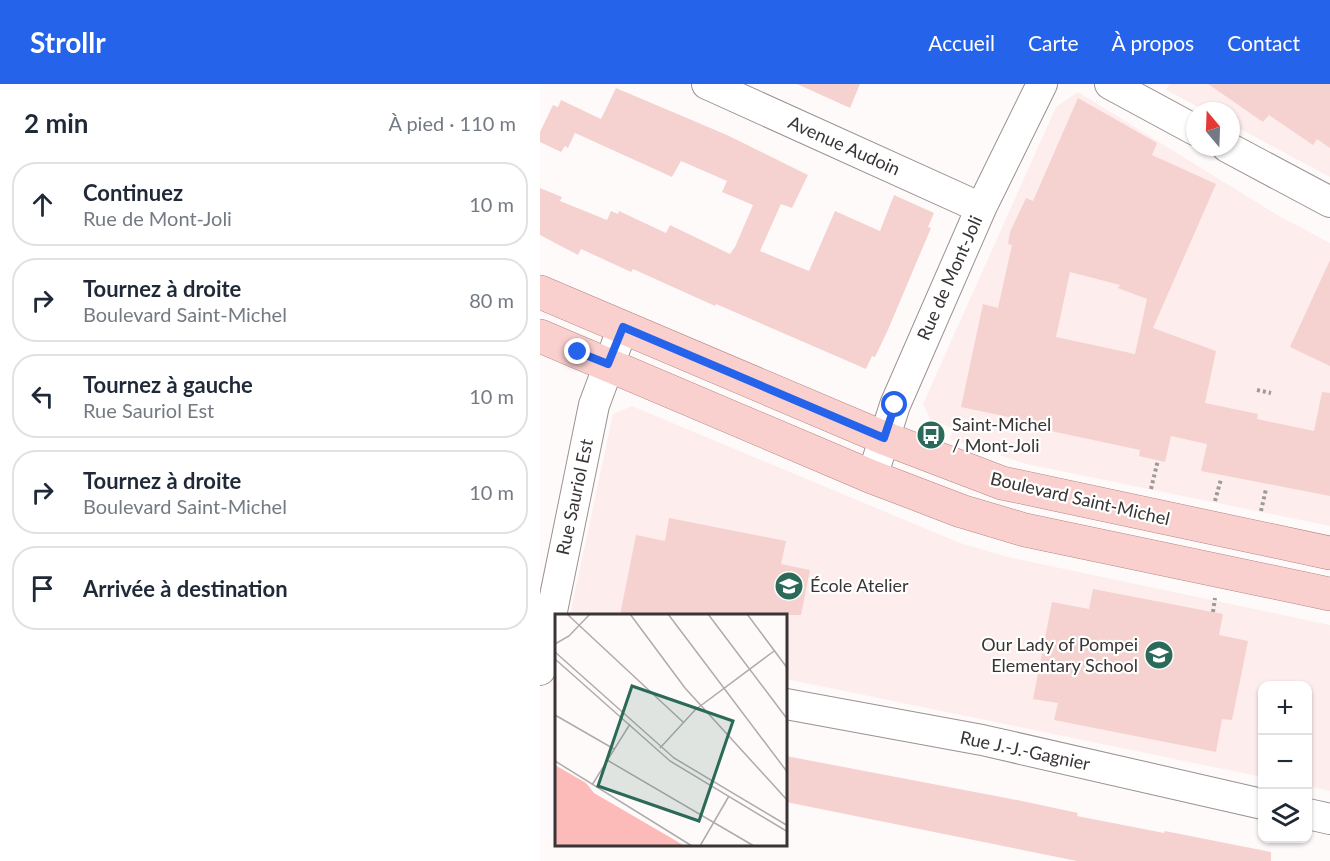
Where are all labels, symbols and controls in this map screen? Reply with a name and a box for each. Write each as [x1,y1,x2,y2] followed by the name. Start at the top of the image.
[30,25,106,59] text: Strollr
[928,30,995,55] text: Accueil
[1028,30,1079,55] text: Carte
[1112,30,1194,55] text: À propos
[1227,30,1300,55] text: Contact
[1186,102,1240,156] north arrow
[24,107,88,139] text: 2 min
[388,111,516,135] text: À pied · 110 m
[785,111,904,180] street label: Avenue Audoin
[83,179,183,206] text: Continuez
[26,188,59,221] icon: ahead
[469,192,514,216] text: 10 m
[83,206,232,230] text: Rue de Mont-Joli
[912,212,986,343] street label: Rue de Mont-Joli
[83,275,241,302] text: Tournez à droite
[26,284,59,317] icon: right
[469,288,514,312] text: 80 m
[83,302,287,326] text: Boulevard Saint-Michel
[564,338,590,364] route end
[83,371,253,398] text: Tournez à gauche
[26,380,59,413] icon: left
[469,384,514,408] text: 10 m
[881,391,907,417] route start
[83,398,214,422] text: Rue Sauriol Est
[952,413,1051,456] place label: Saint-Michel / Mont-Joli
[915,419,947,451] bus stop icon: Saint-Michel / Mont-Joli
[551,436,597,557] street label: Rue Sauriol Est
[83,467,241,494] text: Tournez à droite
[988,467,1172,529] street label: Boulevard Saint-Michel
[26,476,59,509] icon: right
[469,480,514,504] text: 10 m
[83,494,287,518] text: Boulevard Saint-Michel
[773,570,805,602] school or university icon: École Atelier
[26,572,59,605] icon: arrive
[810,574,909,596] place label: École Atelier
[83,575,288,602] text: Arrivée à destination
[555,614,788,846] inset map
[981,633,1138,676] place label: Our Lady of Pompei Elementary School
[1143,639,1175,671] school or university icon: Our Lady of Pompei Elementary School
[1258,681,1312,843] map controls
[1258,681,1312,735] button: +
[958,726,1093,775] street label: Rue J.-J.-Gagnier
[1258,735,1312,789] button: −
[1258,789,1312,843] button: layers

